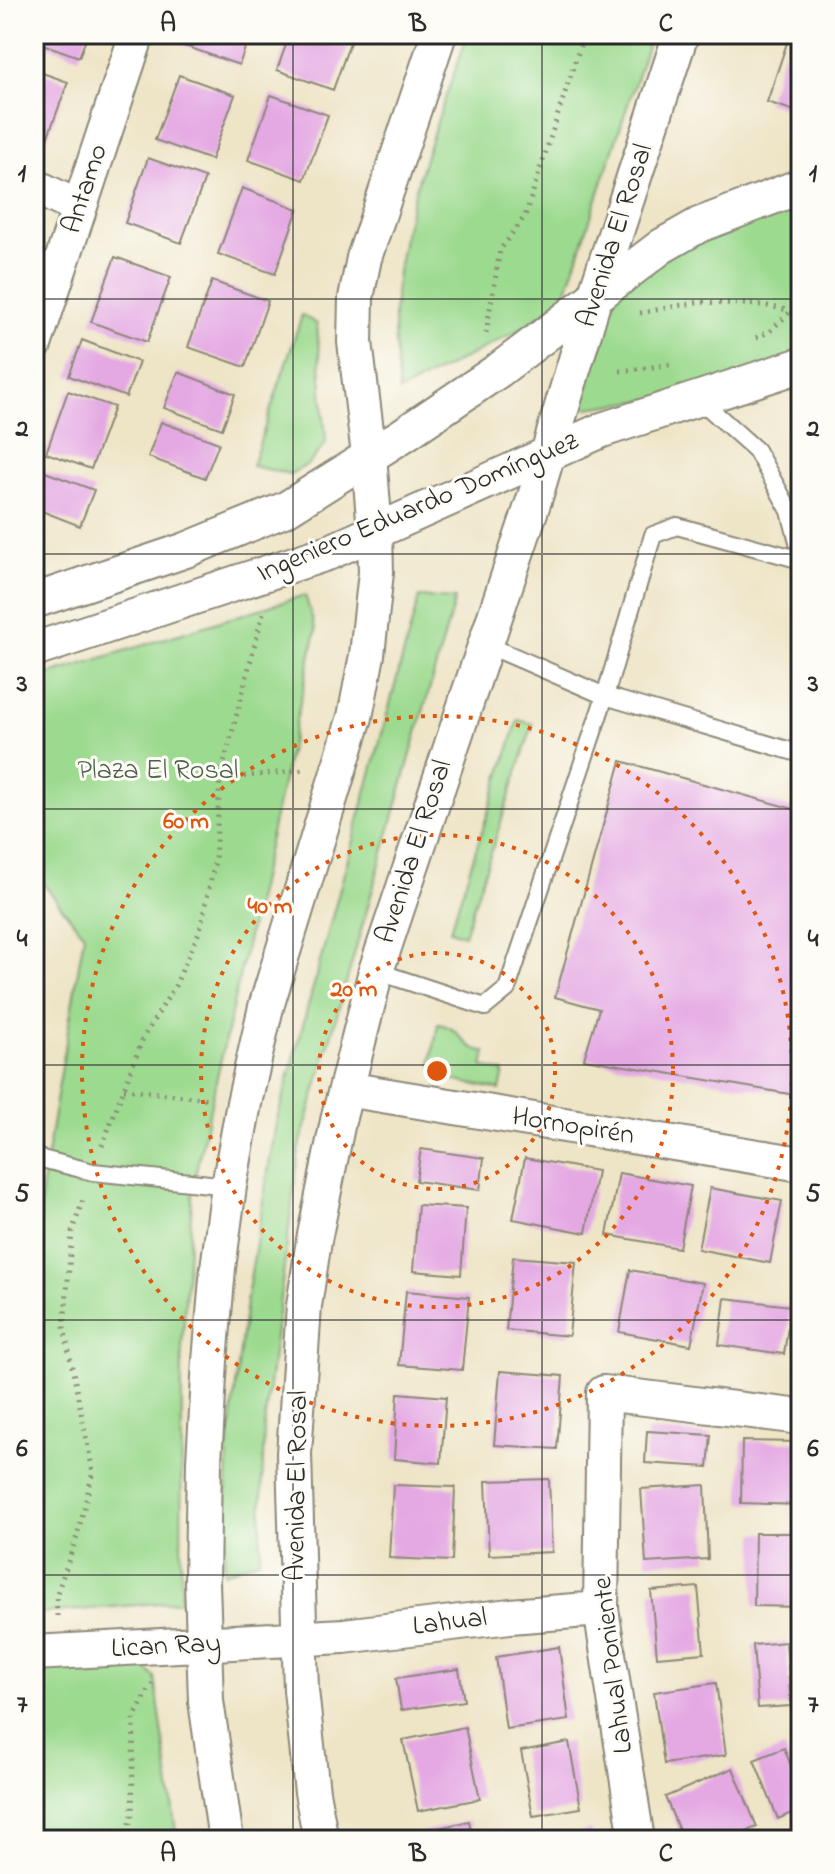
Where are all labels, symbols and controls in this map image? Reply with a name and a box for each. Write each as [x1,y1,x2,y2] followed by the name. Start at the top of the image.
[160,6,176,44] text: A
[408,6,427,44] text: B
[659,6,673,44] text: C
[52,139,120,239] street label: Antamo
[567,139,665,333] street label: Avenida El Rosal
[18,156,27,194] text: 1
[809,156,818,194] text: 1
[15,411,29,449] text: 2
[806,411,820,449] text: 2
[251,422,585,594] street label: Ingeniero Eduardo Domínguez
[16,666,28,704] text: 3
[807,666,819,704] text: 3
[77,751,239,792] park label: Plaza El Rosal
[366,755,464,949] street label: Avenida El Rosal
[163,805,209,840] text: 60 m
[248,890,293,925] text: 40 m
[17,921,28,959] text: 4
[808,921,819,959] text: 4
[330,973,378,1008] text: 20 m
[423,1057,451,1085] centre of rings
[509,1097,637,1157] street label: Hornopirén
[15,1176,30,1214] text: 5
[806,1176,821,1214] text: 5
[276,1390,320,1582] street label: Avenida El Rosal
[16,1431,28,1469] text: 6
[807,1431,819,1469] text: 6
[583,1574,645,1756] street label: Lahual Poniente
[411,1598,489,1648] street label: Lahual
[110,1624,222,1670] street label: Lican Ray
[17,1687,28,1725] text: 7
[808,1687,819,1725] text: 7
[160,1836,176,1874] text: A
[408,1836,427,1874] text: B
[659,1836,673,1874] text: C

